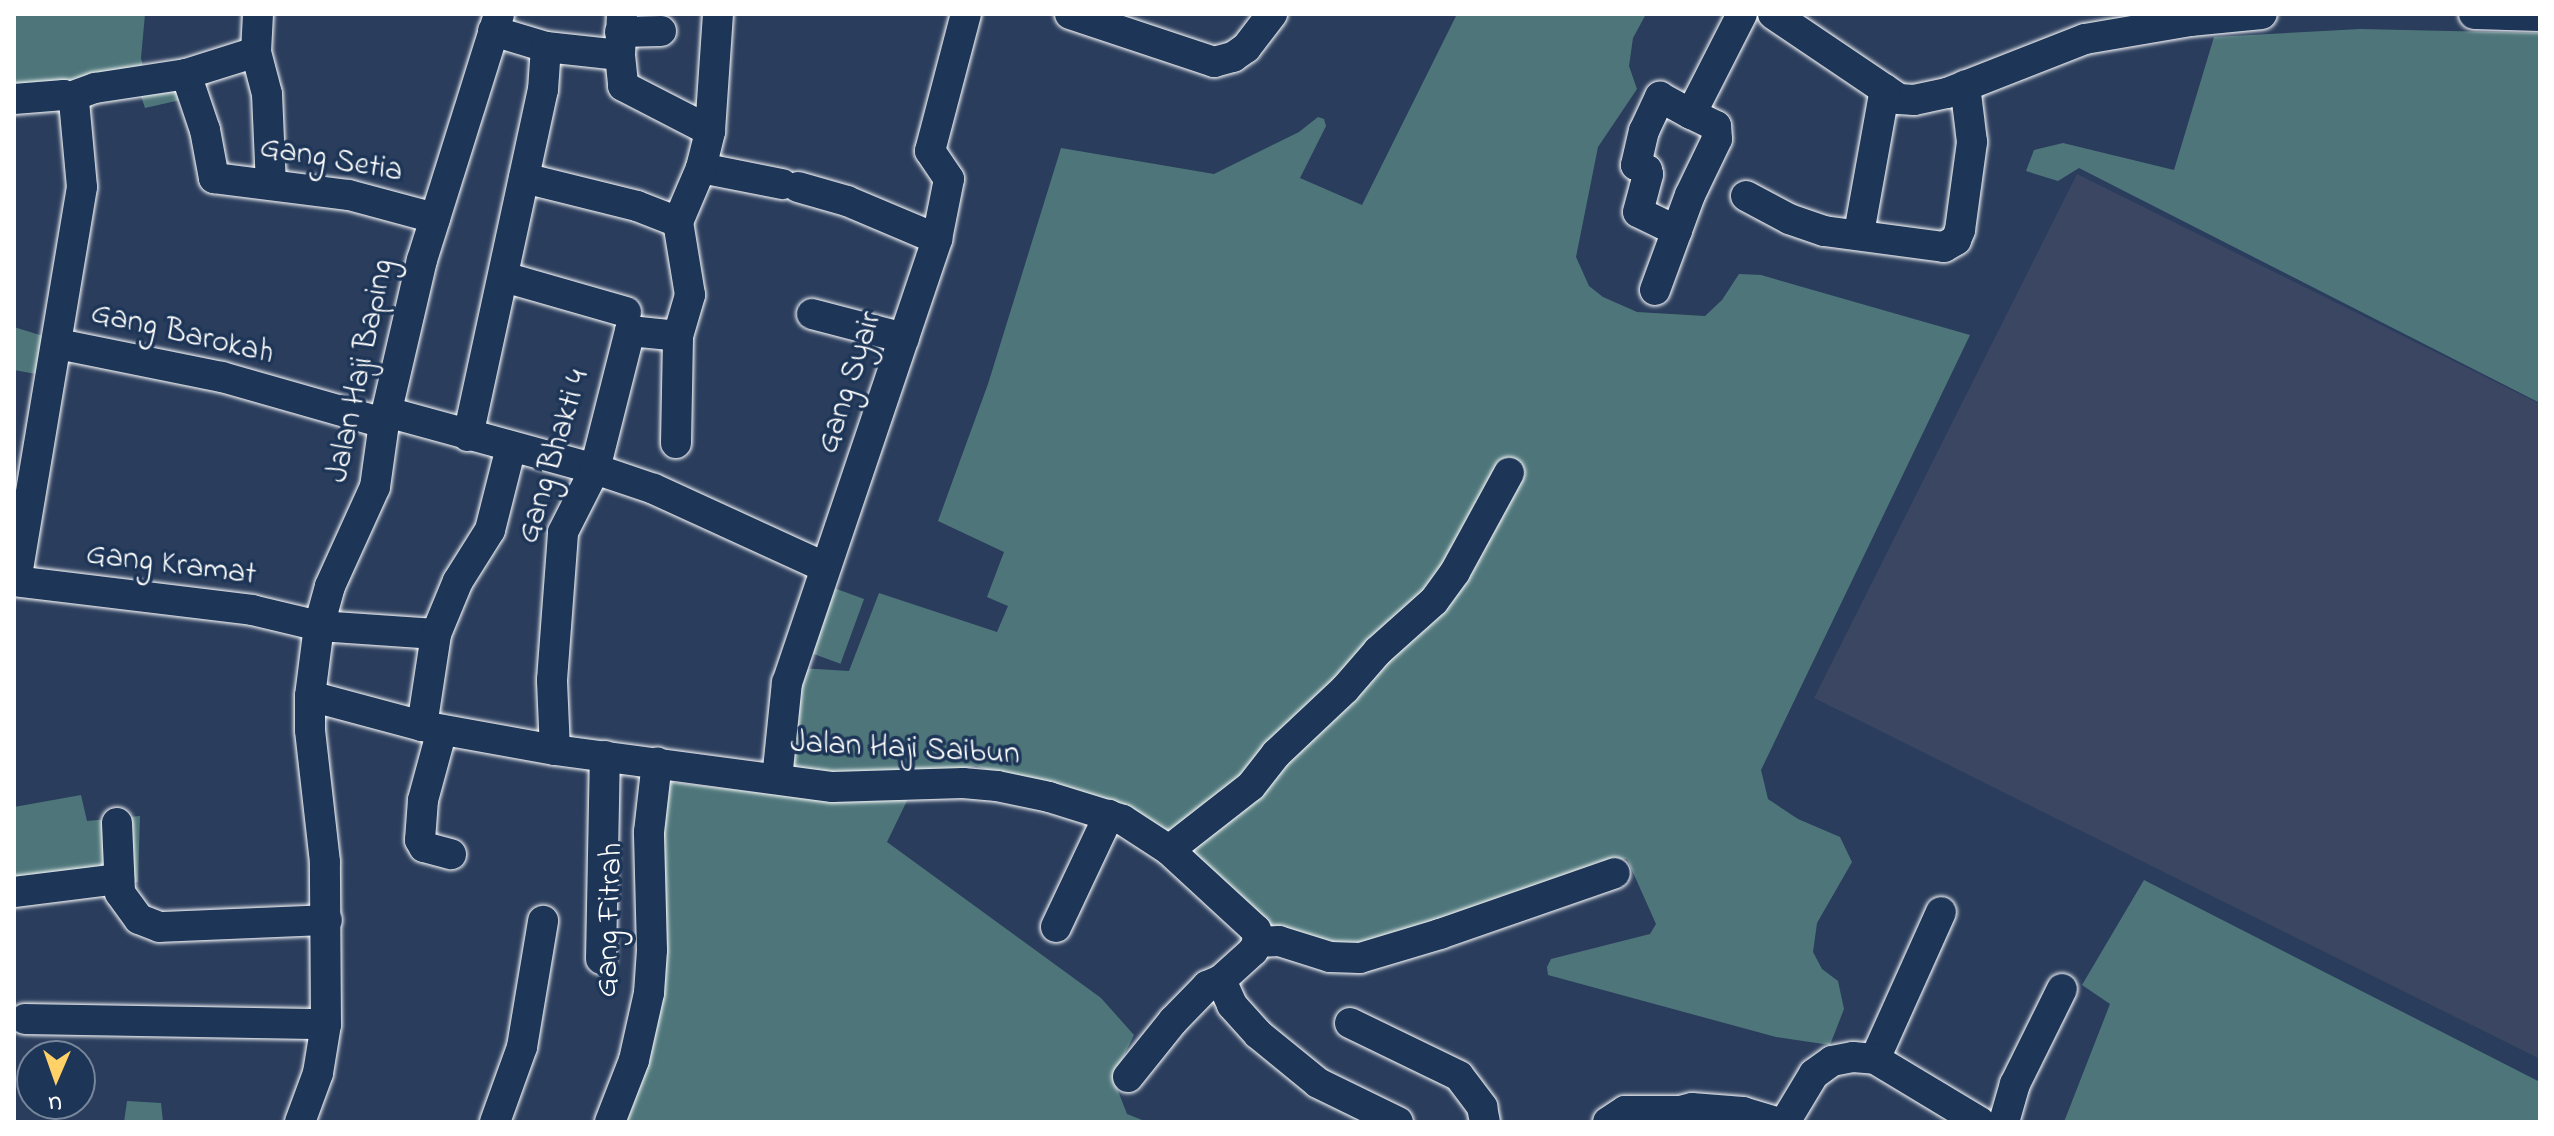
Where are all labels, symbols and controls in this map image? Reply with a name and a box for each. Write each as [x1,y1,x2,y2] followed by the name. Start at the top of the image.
[257,130,405,192] street label: Gang Setia
[320,256,404,486] street label: Jalan Haji Baping
[87,295,277,375] street label: Gang Barokah
[810,307,892,459] street label: Gang Syair
[510,366,600,548] street label: Gang Bhakti 4
[84,537,258,595] street label: Gang Kramat
[789,725,1021,775] street label: Jalan Haji Saibun
[589,842,633,998] street label: Gang Fitrah
[16,1040,96,1120] north arrow
[48,1086,63,1118] text: U

